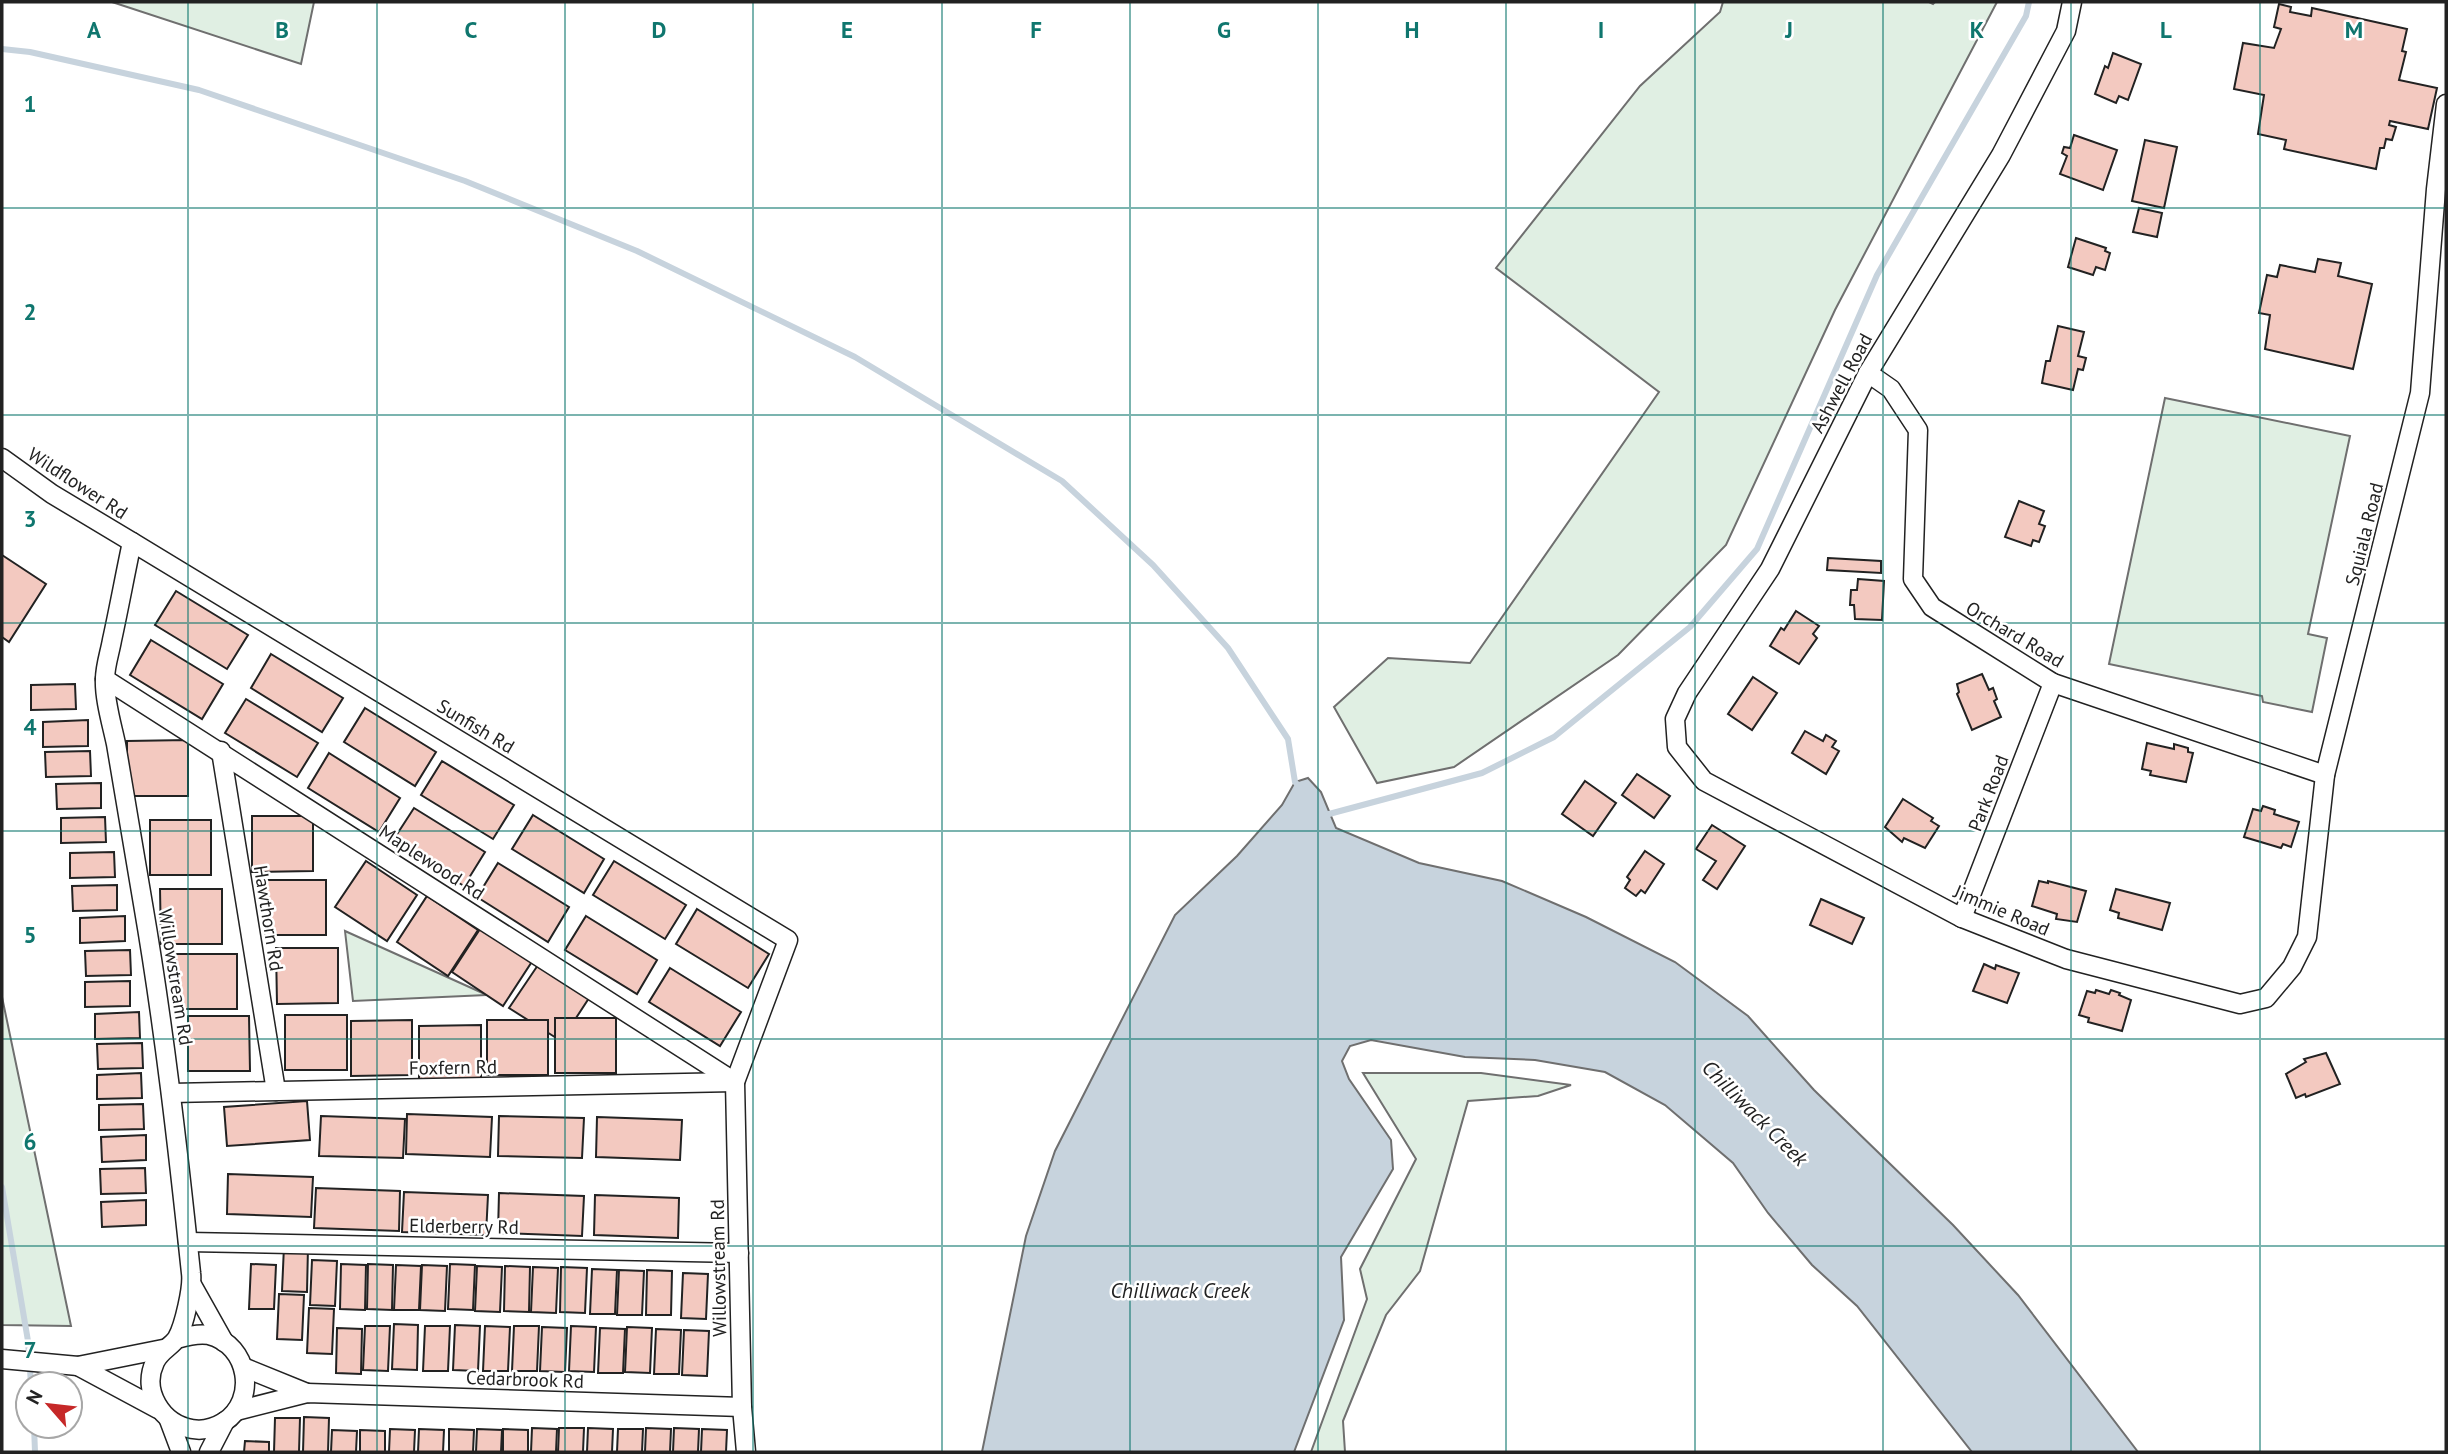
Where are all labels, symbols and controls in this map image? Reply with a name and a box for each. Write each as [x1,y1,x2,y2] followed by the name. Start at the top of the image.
[87,15,101,44] text: A
[275,15,289,44] text: B
[465,15,478,44] text: C
[652,15,666,44] text: D
[841,15,853,44] text: E
[1030,15,1042,44] text: F
[1217,15,1231,44] text: G
[1405,15,1419,44] text: H
[1598,15,1604,44] text: I
[1784,15,1793,44] text: J
[1970,15,1984,44] text: K
[2160,15,2172,44] text: L
[2345,15,2363,44] text: M
[23,89,37,118] text: 1
[23,297,37,326] text: 2
[1805,329,1877,437] street label: Ashwell Road
[24,442,132,524] street label: Wildflower Rd
[2340,480,2388,588] street label: Squiala Road
[23,504,37,533] text: 3
[1962,595,2068,673] street label: Orchard Road
[433,694,519,758] street label: Sunfish Rd
[23,712,37,741] text: 4
[1963,752,2013,834] street label: Park Road
[375,819,489,905] street label: Maplewood Rd
[249,863,289,973] street label: Hawthorn Rd
[1950,879,2053,941] street label: Jimmie Road
[153,907,199,1047] street label: Willowstream Rd
[23,920,37,949] text: 5
[409,1054,497,1080] street label: Foxfern Rd
[1696,1054,1815,1173] water label: Chilliwack Creek
[23,1127,37,1156] text: 6
[705,1199,731,1337] street label: Willowstream Rd
[409,1213,519,1239] street label: Elderberry Rd
[1110,1277,1251,1304] water label: Chilliwack Creek
[23,1335,37,1364] text: 7
[466,1365,584,1393] street label: Cedarbrook Rd
[14,1370,84,1440] north arrow
[20,1386,48,1408] text: N

